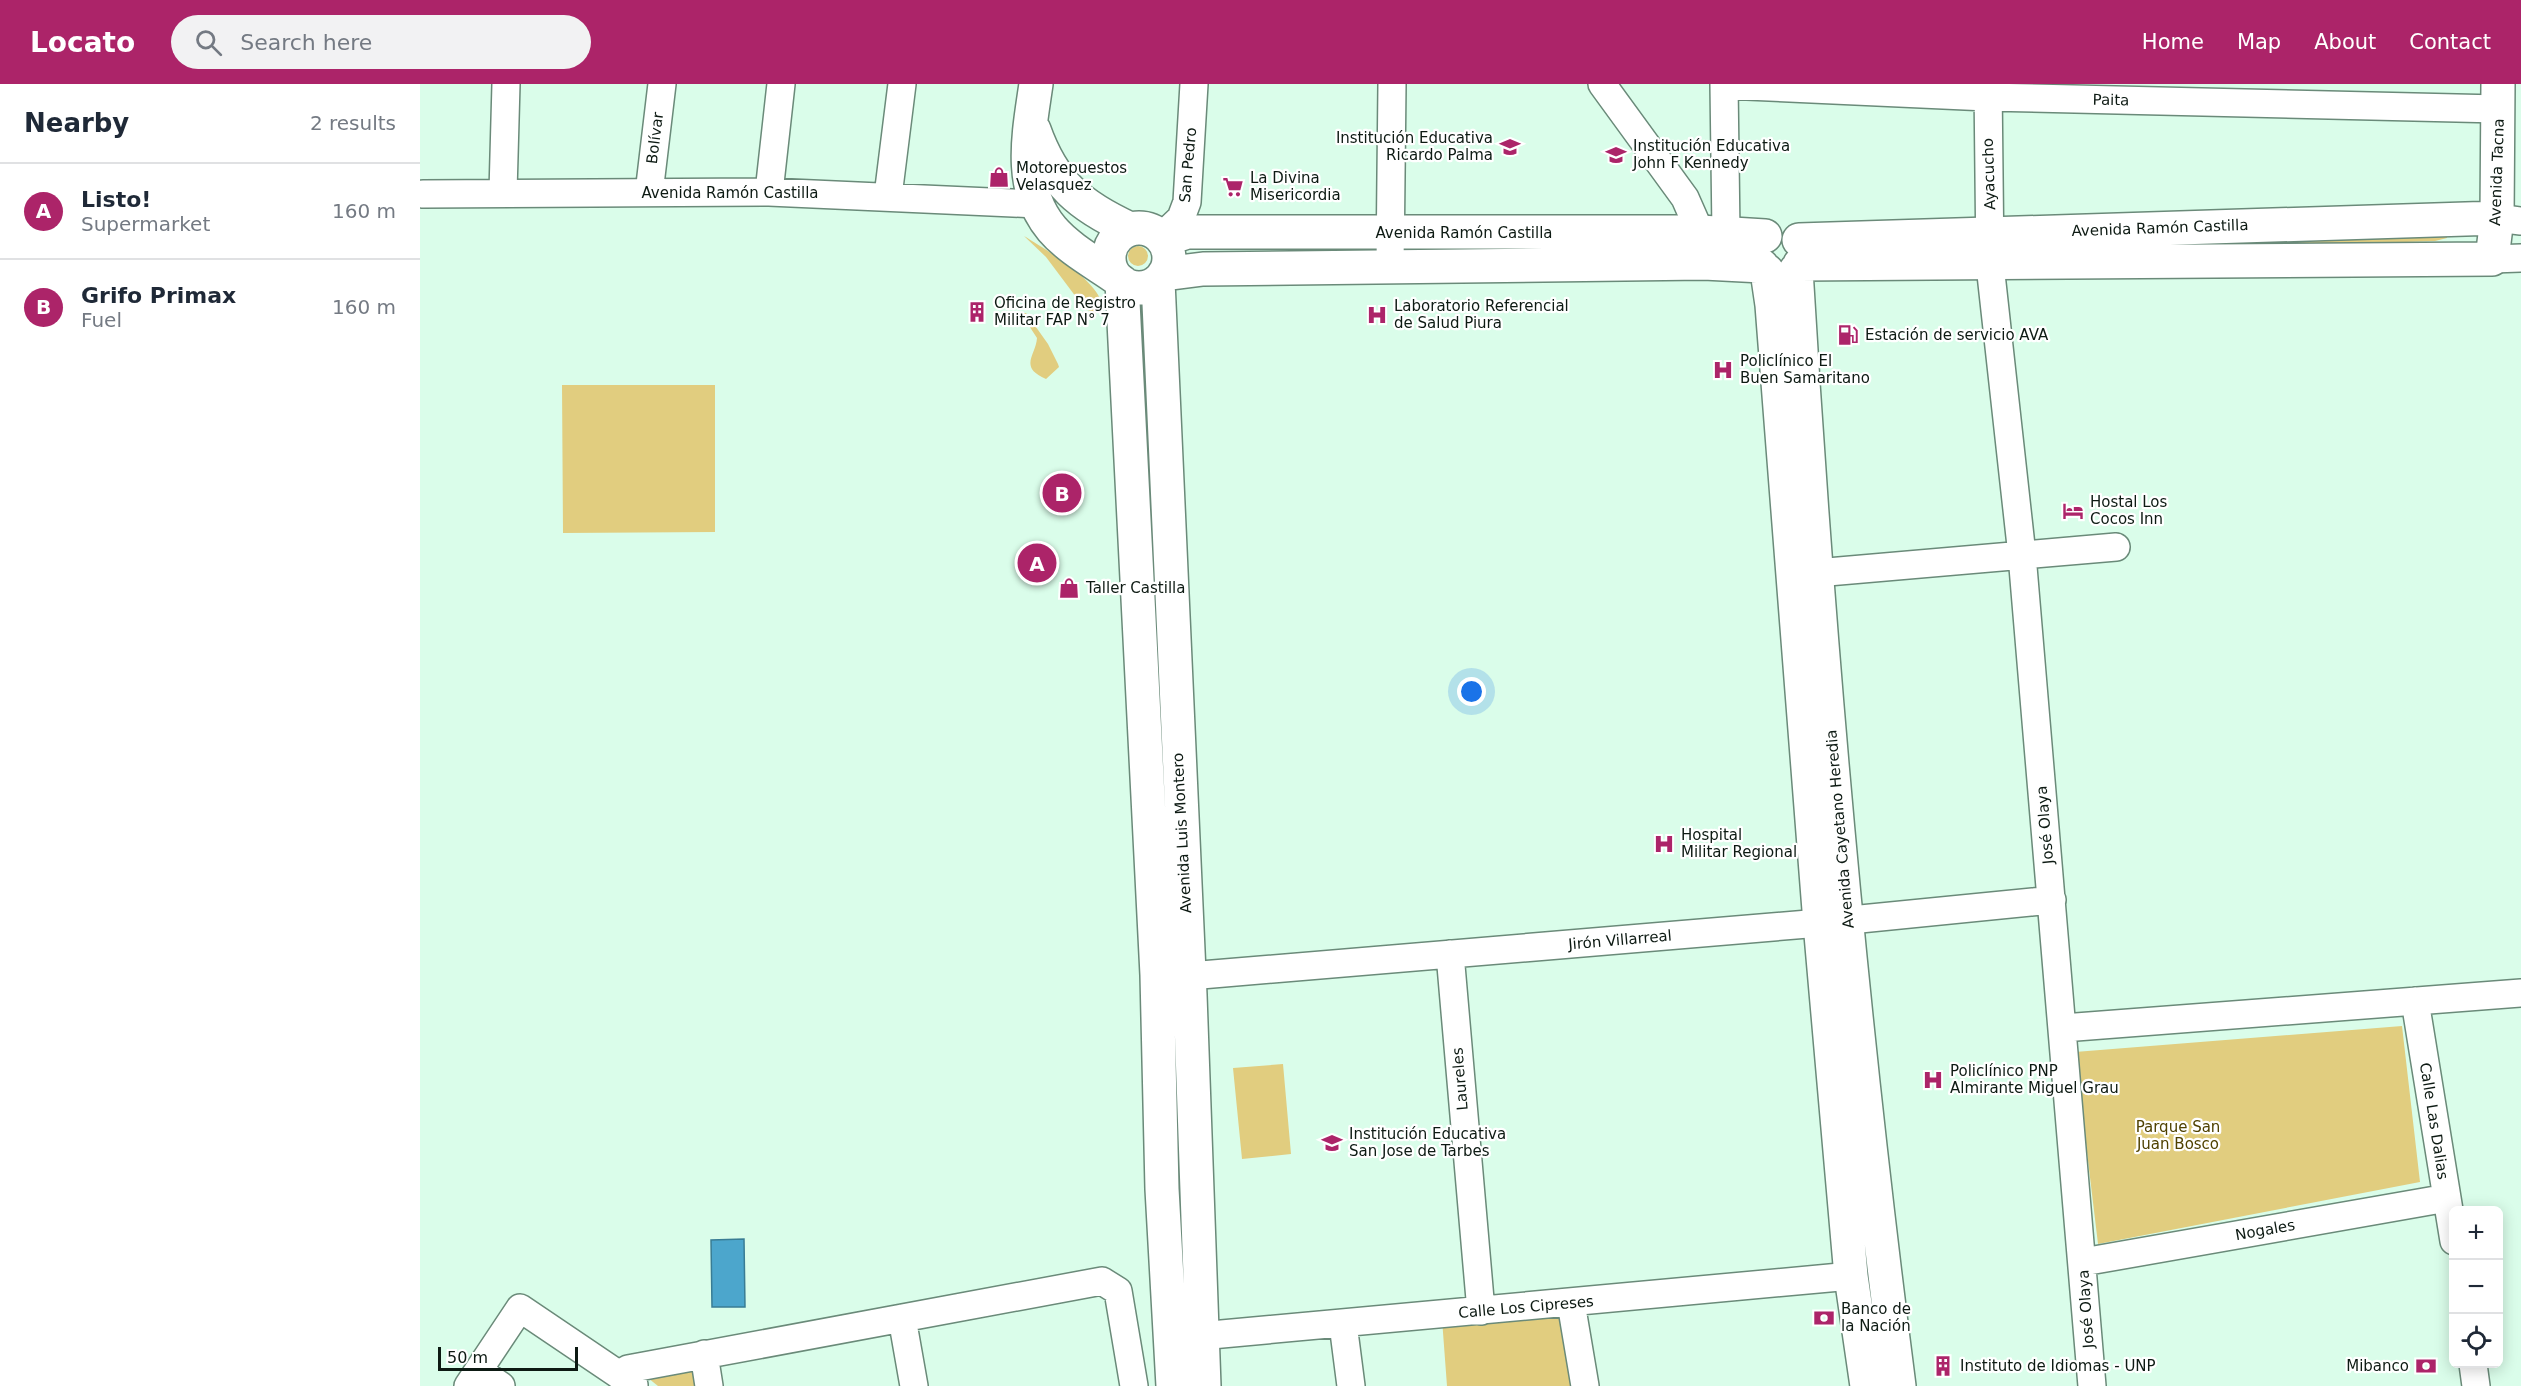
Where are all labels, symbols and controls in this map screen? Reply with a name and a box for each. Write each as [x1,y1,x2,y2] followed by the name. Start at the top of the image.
[171,15,591,69] search box
[30,26,135,59] text: Locato
[192,26,225,59] icon: search
[240,30,372,55] text: Search here
[2142,30,2204,54] text: Home
[2237,30,2281,54] text: Map
[2314,30,2376,54] text: About
[2409,30,2491,54] text: Contact
[2092,91,2130,109] street label: Paita
[24,108,129,138] text: Nearby
[643,110,667,165] street label: Bolívar
[310,111,396,135] text: 2 results
[2486,118,2508,226] street label: Avenida Tacna
[1176,127,1200,203] street label: San Pedro
[1336,129,1493,164] place label: Institución Educativa Ricardo Palma
[1498,135,1522,159] school or university icon: Institución Educativa Ricardo Palma
[1632,137,1790,172] place label: Institución Educativa John F Kennedy
[1979,138,1999,210] street label: Ayacucho
[1604,143,1628,167] school or university icon: Institución Educativa John F Kennedy
[1016,159,1127,194] place label: Motorepuestos Velasquez
[987,165,1011,189] shop icon: Motorepuestos Velasquez
[1250,169,1341,204] place label: La Divina Misericordia
[1221,175,1245,199] supermarket icon: La Divina Misericordia
[641,184,819,202] street label: Avenida Ramón Castilla
[81,187,151,212] text: Listo!
[36,199,51,223] text: A
[332,199,396,223] text: 160 m
[81,212,210,236] text: Supermarket
[2071,216,2249,240] street label: Avenida Ramón Castilla
[1375,224,1553,242] street label: Avenida Ramón Castilla
[81,283,236,308] text: Grifo Primax
[994,294,1136,329] place label: Oficina de Registro Militar FAP N° 7
[36,295,51,319] text: B
[332,295,396,319] text: 160 m
[1394,297,1569,332] place label: Laboratorio Referencial de Salud Piura
[965,300,989,324] building icon: Oficina de Registro Militar FAP N° 7
[1365,303,1389,327] hospital icon: Laboratorio Referencial de Salud Piura
[81,308,122,332] text: Fuel
[1836,323,1860,347] fuel station icon: Estación de servicio AVA
[1865,326,2049,344] place label: Estación de servicio AVA
[1740,352,1870,387] place label: Policlínico El Buen Samaritano
[1711,358,1735,382] hospital icon: Policlínico El Buen Samaritano
[1042,470,1082,516] pin: B
[2090,493,2168,528] place label: Hostal Los Cocos Inn
[2061,499,2085,523] hotel icon: Hostal Los Cocos Inn
[1018,540,1056,586] pin: A
[1057,576,1081,600] shop icon: Taller Castilla
[1085,579,1185,597] place label: Taller Castilla
[1457,677,1486,706] your location
[1822,729,1858,929] street label: Avenida Cayetano Heredia
[1169,752,1195,914] street label: Avenida Luis Montero
[2033,785,2057,866] street label: José Olaya
[1681,826,1797,861] place label: Hospital Militar Regional
[1652,832,1676,856] hospital icon: Hospital Militar Regional
[1566,927,1673,954] street label: Jirón Villarreal
[1448,1046,1472,1111] street label: Laureles
[2416,1061,2452,1181] street label: Calle Las Dalias
[1950,1062,2119,1097] place label: Policlínico PNP Almirante Miguel Grau
[1921,1068,1945,1092] hospital icon: Policlínico PNP Almirante Miguel Grau
[2136,1118,2220,1153] park label: Parque San Juan Bosco
[1349,1125,1506,1160] place label: Institución Educativa San Jose de Tarbes
[1320,1131,1344,1155] school or university icon: Institución Educativa San Jose de Tarbes
[2449,1206,2503,1368] map controls
[2449,1206,2503,1260] button: +
[2234,1216,2296,1244] street label: Nogales
[2449,1260,2503,1314] button: −
[2074,1269,2098,1350] street label: José Olaya
[1458,1292,1595,1322] street label: Calle Los Cipreses
[1841,1300,1911,1335] place label: Banco de la Nación
[1812,1306,1836,1330] bank icon: Banco de la Nación
[2449,1314,2503,1368] button: locate
[438,1344,578,1372] scale bar
[447,1348,488,1367] text: 50 m
[1931,1354,1955,1378] building icon: Instituto de Idiomas - UNP
[2414,1354,2438,1378] bank icon: Mibanco
[1960,1357,2156,1375] place label: Instituto de Idiomas - UNP
[2346,1357,2409,1375] place label: Mibanco

